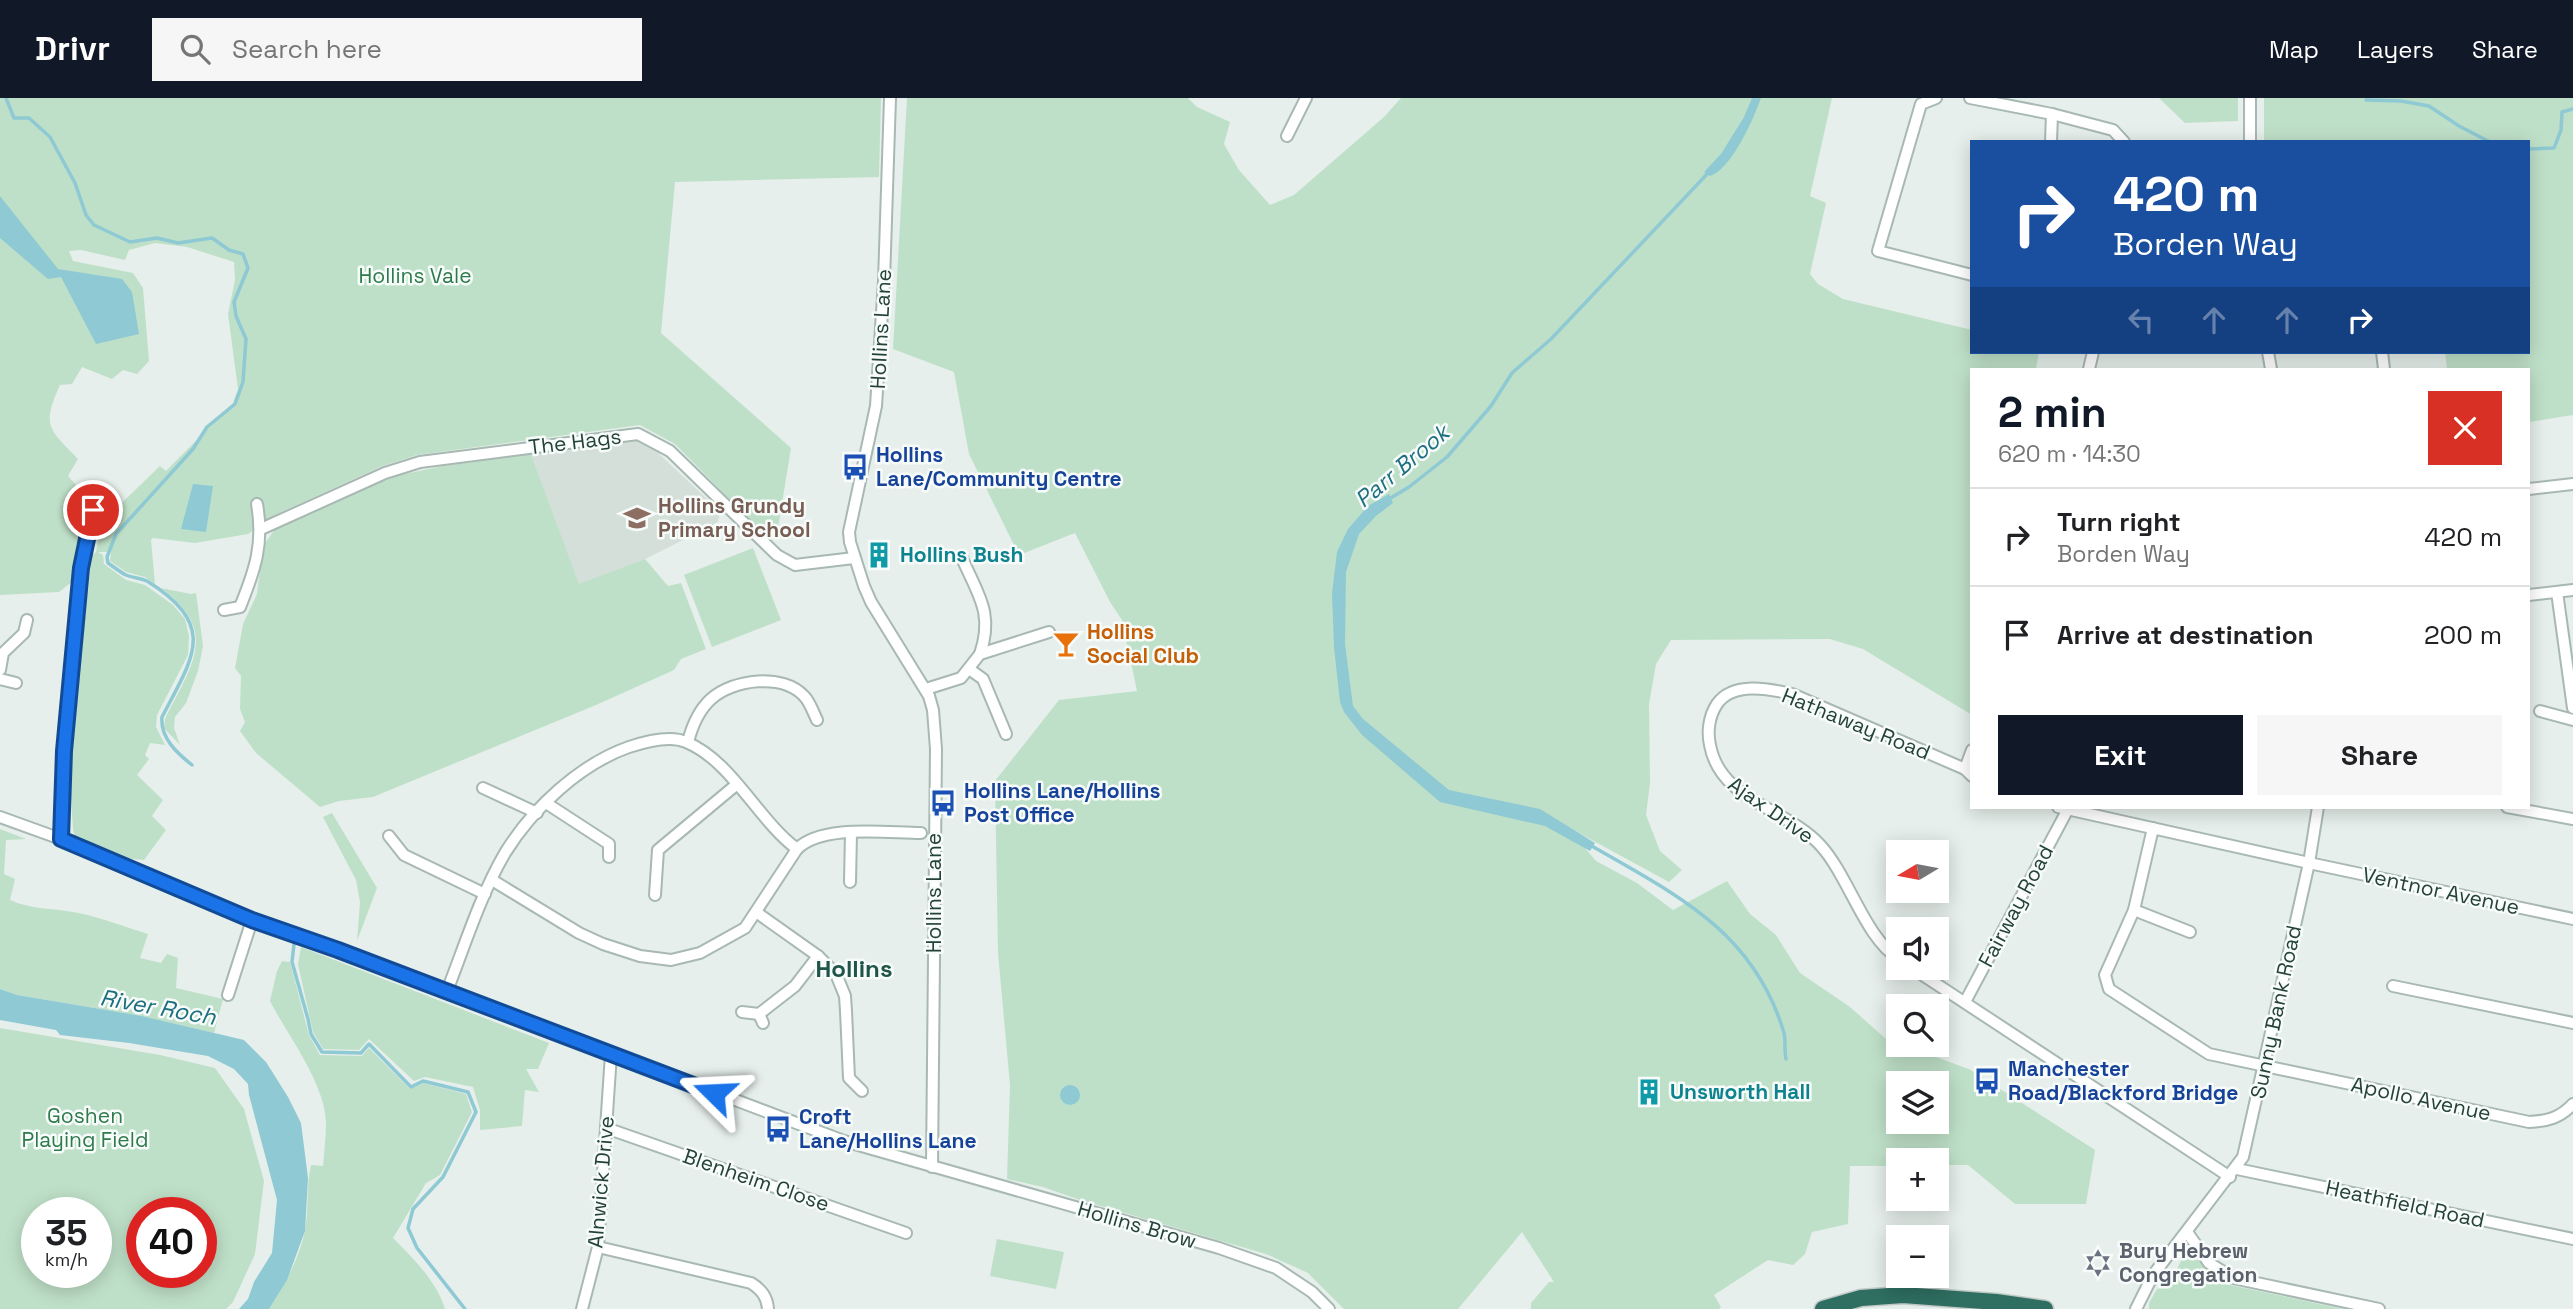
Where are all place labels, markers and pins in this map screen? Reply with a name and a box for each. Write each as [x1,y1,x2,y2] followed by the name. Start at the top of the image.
[876,441,1122,492] place label: Hollins Lane/Community Centre
[840,452,870,482] bus stop icon: Hollins Lane/Community Centre
[63,480,123,540] pin
[658,492,811,543] place label: Hollins Grundy Primary School
[622,503,652,533] school or university icon: Hollins Grundy Primary School
[864,540,894,570] building icon: Hollins Bush
[900,541,1023,568] place label: Hollins Bush
[1087,618,1199,669] place label: Hollins Social Club
[1051,629,1081,659] bar icon: Hollins Social Club
[964,777,1160,828] place label: Hollins Lane/Hollins Post Office
[928,788,958,818] bus stop icon: Hollins Lane/Hollins Post Office
[2008,1055,2238,1106] place label: Manchester Road/Blackford Bridge
[1972,1066,2002,1096] bus stop icon: Manchester Road/Blackford Bridge
[1634,1077,1664,1107] building icon: Unsworth Hall
[1670,1078,1811,1105] place label: Unsworth Hall
[799,1103,977,1154] place label: Croft Lane/Hollins Lane
[763,1114,793,1144] bus stop icon: Croft Lane/Hollins Lane
[2119,1237,2258,1288] place label: Bury Hebrew Congregation
[2083,1248,2113,1278] synagogue icon: Bury Hebrew Congregation

